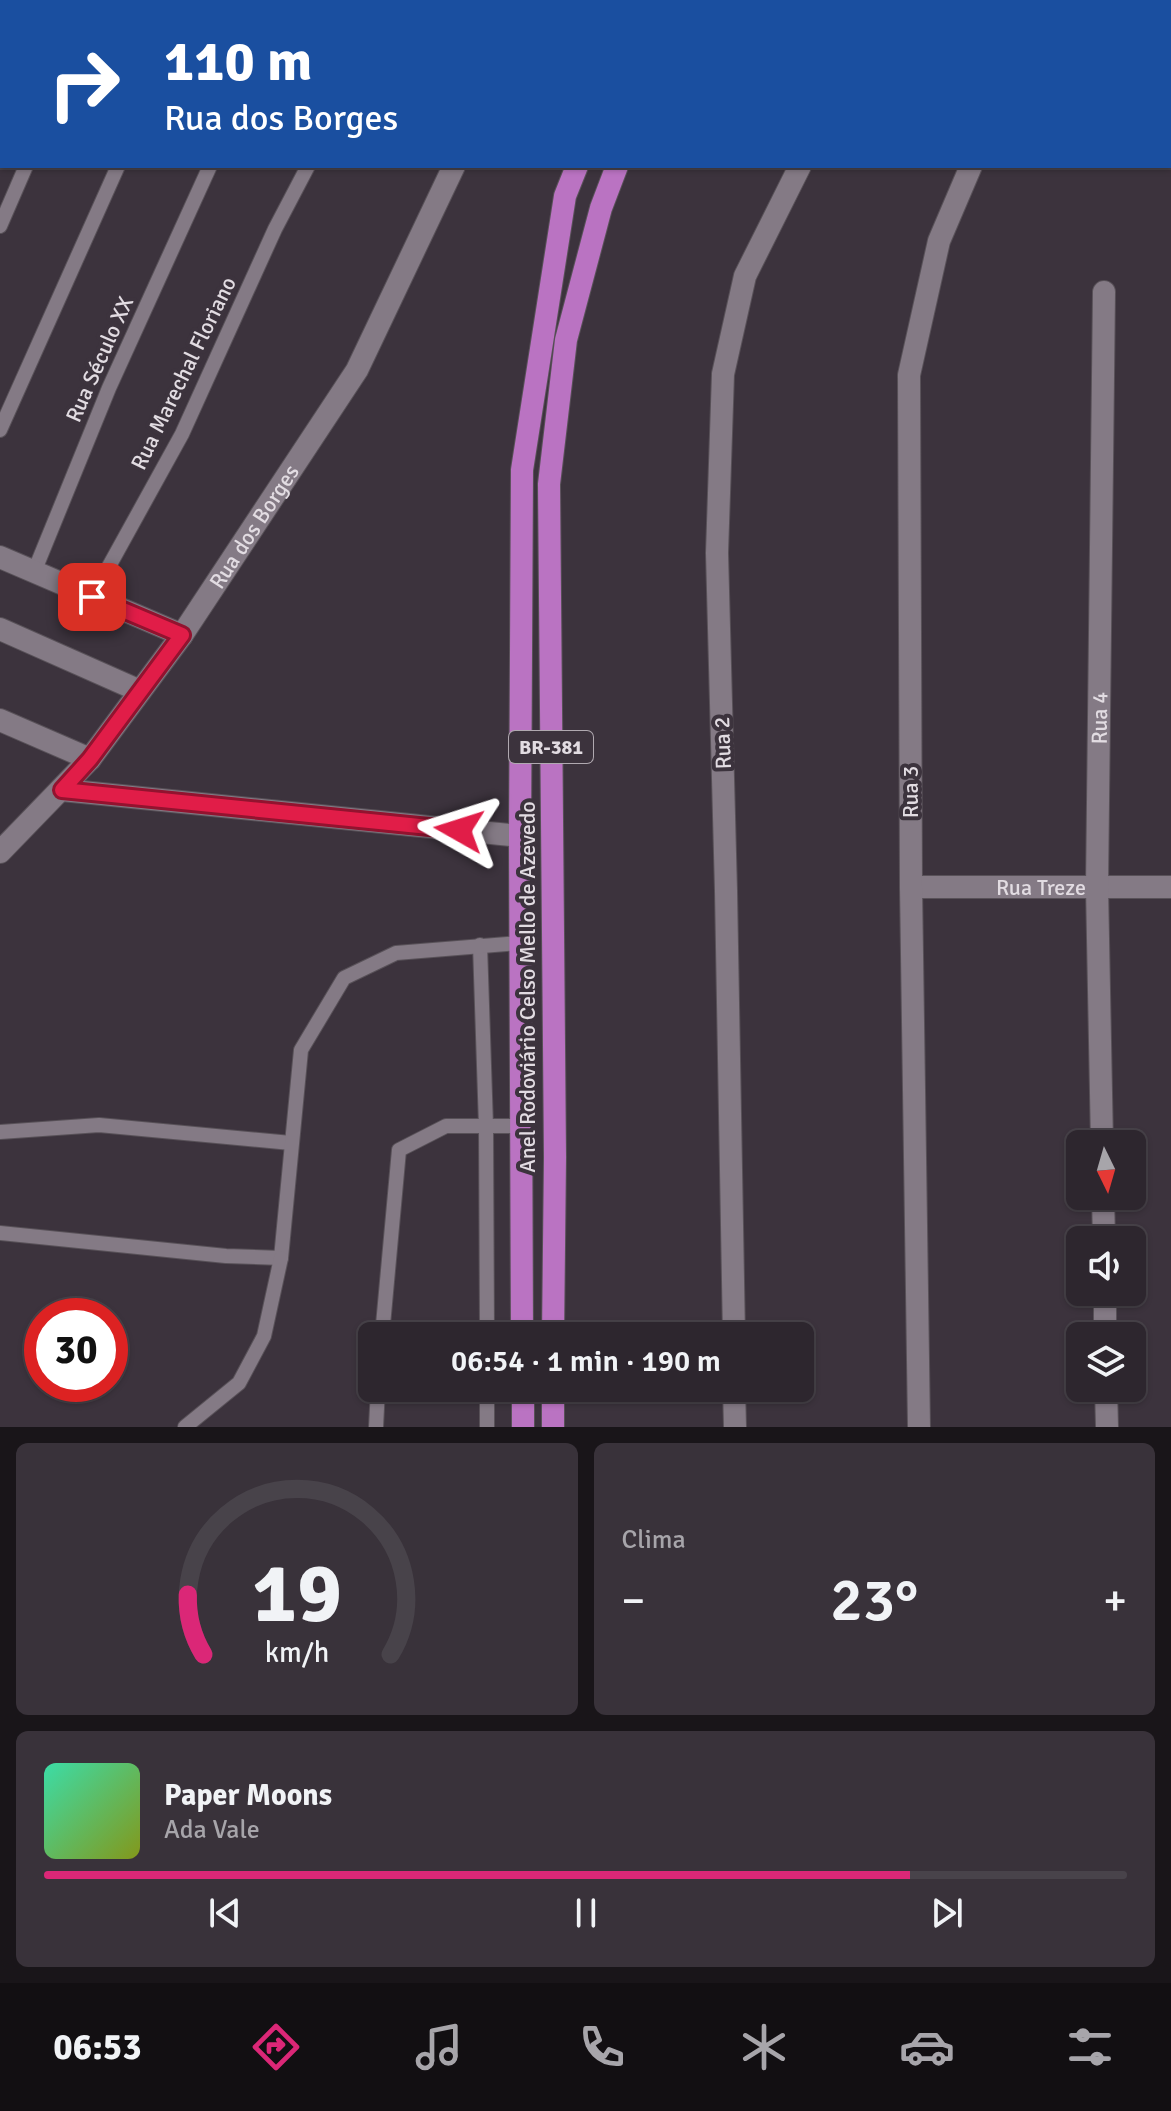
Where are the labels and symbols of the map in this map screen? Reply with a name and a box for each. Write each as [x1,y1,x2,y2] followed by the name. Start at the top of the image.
[125,272,242,474] street label: Rua Marechal Floriano
[60,292,139,426] street label: Rua Século XX
[203,459,305,594] street label: Rua dos Borges
[58,563,126,631] pin
[1086,691,1113,745] street label: Rua 4
[708,716,737,770] street label: Rua 2
[509,731,593,763] road number: BR-381
[897,766,924,818] street label: Rua 3
[417,788,501,872] position arrow
[514,801,541,1173] street label: Anel Rodoviário Celso Mello de Azevedo
[996,874,1086,901] street label: Rua Treze
[1066,1130,1146,1210] north arrow
[24,1298,128,1402] speed limit sign: 30

